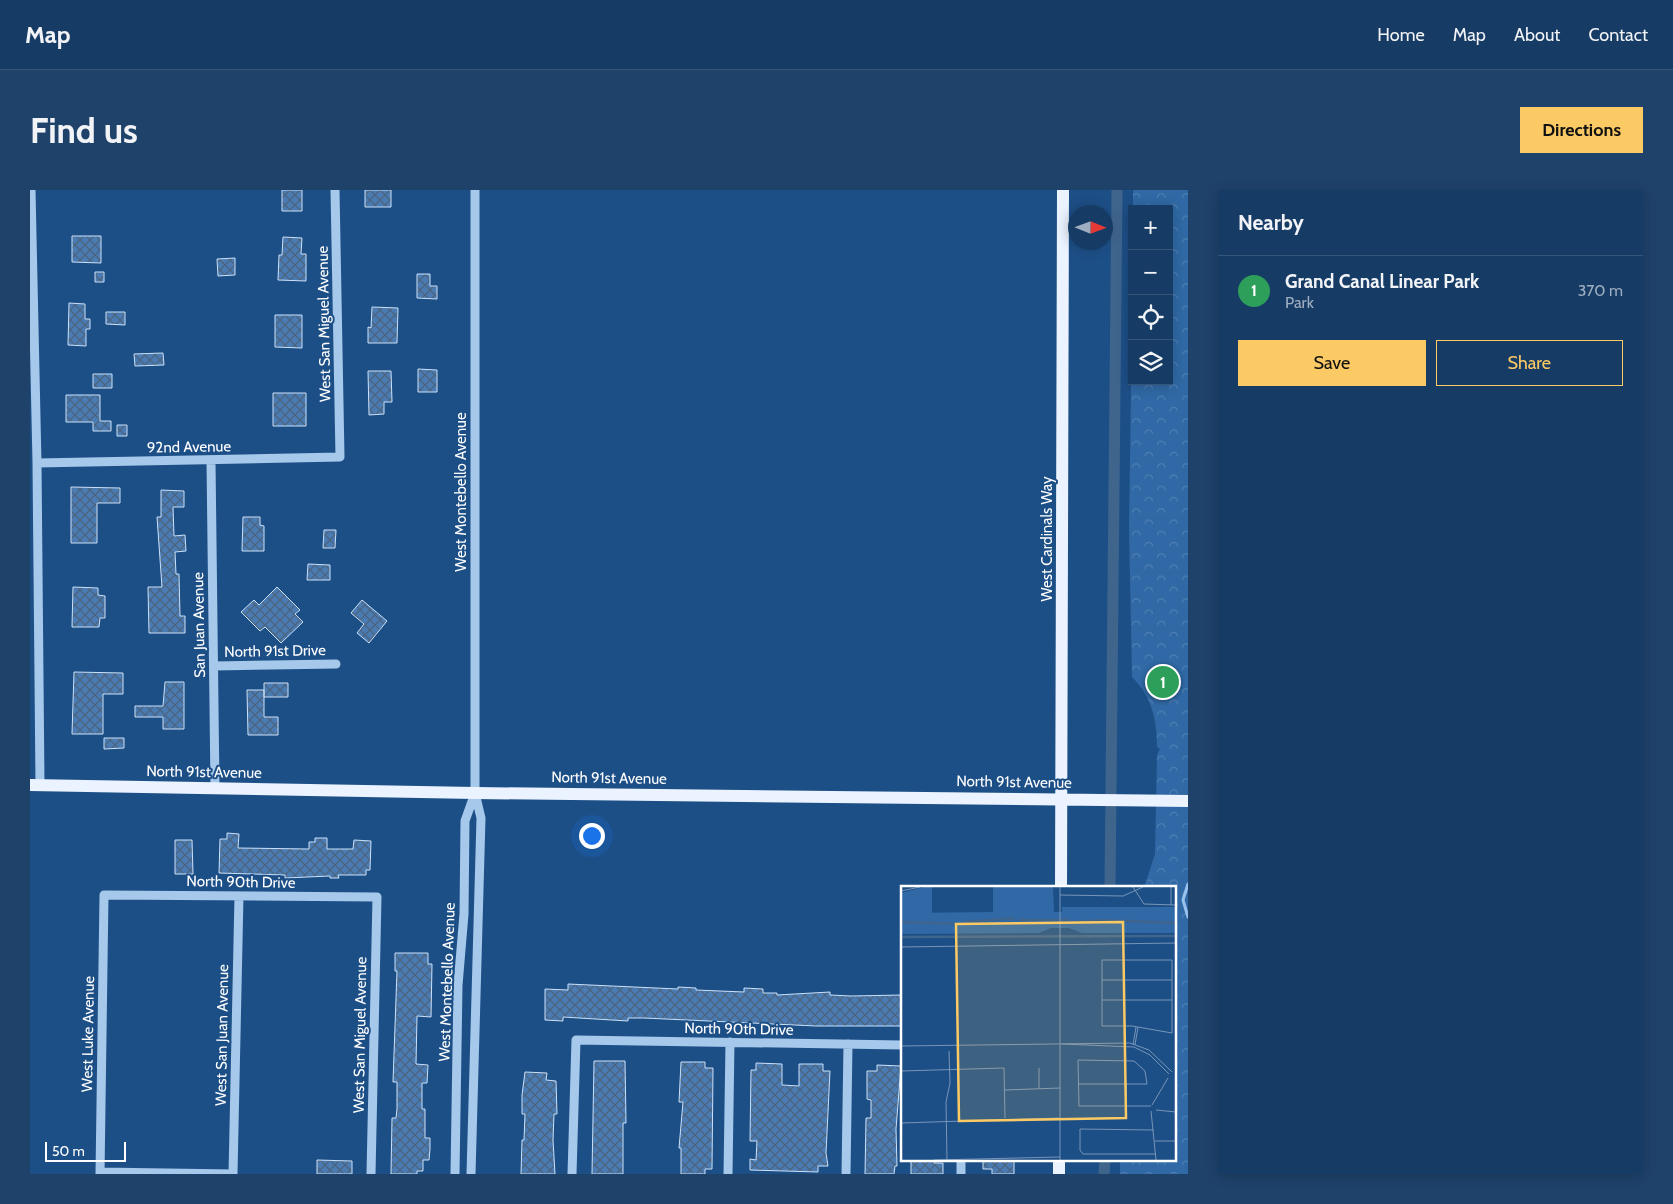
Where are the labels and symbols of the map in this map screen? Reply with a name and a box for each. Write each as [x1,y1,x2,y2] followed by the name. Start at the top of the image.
[1068,205,1113,250] north arrow
[314,245,334,402] street label: West San Miguel Avenue
[452,412,470,572] street label: West Montebello Avenue
[147,437,231,457] street label: 92nd Avenue
[1038,476,1056,602] street label: West Cardinals Way
[189,572,209,678] street label: San Juan Avenue
[224,641,326,661] street label: North 91st Drive
[1147,663,1179,701] pin: 1
[146,762,262,782] street label: North 91st Avenue
[551,768,667,788] street label: North 91st Avenue
[956,772,1072,792] street label: North 91st Avenue
[579,823,605,849] your location
[186,872,296,892] street label: North 90th Drive
[901,886,1176,1162] inset map
[435,902,459,1062] street label: West Montebello Avenue
[350,956,370,1113] street label: West San Miguel Avenue
[212,964,232,1106] street label: West San Juan Avenue
[78,975,98,1092] street label: West Luke Avenue
[684,1019,794,1039] street label: North 90th Drive
[45,1139,126,1162] scale bar

